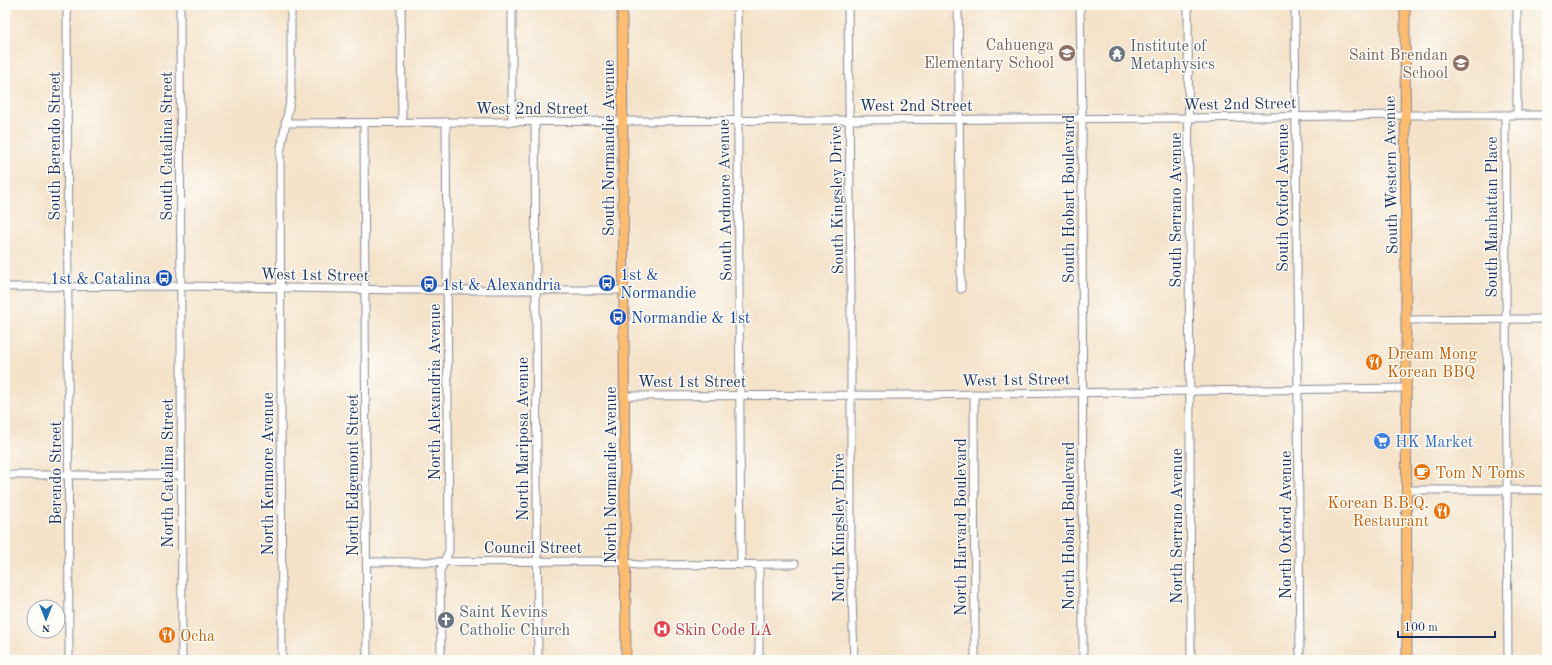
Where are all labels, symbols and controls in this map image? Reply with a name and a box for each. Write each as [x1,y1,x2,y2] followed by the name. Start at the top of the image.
[924,38,1054,72] place label: Cahuenga Elementary School
[1130,39,1215,73] place label: Institute of Metaphysics
[1057,43,1077,63] school or university icon: Cahuenga Elementary School
[1107,44,1127,64] temple icon: Institute of Metaphysics
[1349,48,1448,82] place label: Saint Brendan School
[1451,53,1471,73] school or university icon: Saint Brendan School
[602,60,618,236] street label: South Normandie Avenue
[48,71,64,221] street label: South Berendo Street
[160,71,176,221] street label: South Catalina Street
[1183,96,1297,114] street label: West 2nd Street
[1383,96,1401,254] street label: South Western Avenue
[859,99,973,115] street label: West 2nd Street
[475,102,589,118] street label: West 2nd Street
[1062,115,1078,283] street label: South Hobart Boulevard
[717,119,735,281] street label: South Ardmore Avenue
[1276,124,1292,272] street label: South Oxford Avenue
[829,125,847,275] street label: South Kingsley Drive
[1169,132,1185,288] street label: South Serrano Avenue
[1485,136,1501,298] street label: South Manhattan Place
[261,267,370,285] street label: West 1st Street
[154,268,174,288] bus stop icon: 1st & Catalina
[620,268,696,302] place label: 1st & Normandie
[50,272,151,288] place label: 1st & Catalina
[597,273,617,293] bus stop icon: 1st & Normandie
[419,274,439,294] bus stop icon: 1st & Alexandria
[442,278,561,294] place label: 1st & Alexandria
[428,304,444,480] street label: North Alexandria Avenue
[608,307,628,327] bus stop icon: Normandie & 1st
[631,311,751,327] place label: Normandie & 1st
[1387,347,1477,381] place label: Dream Mong Korean BBQ
[1364,352,1384,372] restaurant icon: Dream Mong Korean BBQ
[516,357,532,521] street label: North Mariposa Avenue
[962,372,1071,390] street label: West 1st Street
[638,375,747,391] street label: West 1st Street
[604,387,620,564] street label: North Normandie Avenue
[261,392,277,556] street label: North Kenmore Avenue
[346,393,362,556] street label: North Edgemont Street
[161,398,177,548] street label: North Catalina Street
[49,421,65,525] street label: Berendo Street
[1372,431,1392,451] supermarket icon: HK Market
[1395,435,1474,451] place label: HK Market
[954,438,970,616] street label: North Harvard Boulevard
[1062,442,1078,610] street label: North Hobart Boulevard
[1170,448,1186,604] street label: North Serrano Avenue
[1279,451,1295,599] street label: North Oxford Avenue
[832,453,848,603] street label: North Kingsley Drive
[1412,462,1432,482] cafe icon: Tom N Toms
[1435,466,1525,482] place label: Tom N Toms
[1327,496,1429,530] place label: Korean B.B.Q. Restaurant
[1432,501,1452,521] restaurant icon: Korean B.B.Q. Restaurant
[484,541,583,557] street label: Council Street
[26,599,66,639] north arrow
[459,605,570,639] place label: Saint Kevins Catholic Church
[436,610,456,630] church icon: Saint Kevins Catholic Church
[1398,613,1495,639] scale bar
[652,619,672,639] hospital icon: Skin Code LA
[41,622,50,633] text: N
[1404,622,1438,634] text: 100 m
[675,623,772,639] place label: Skin Code LA
[157,625,177,645] restaurant icon: Ocha
[180,629,215,645] place label: Ocha

